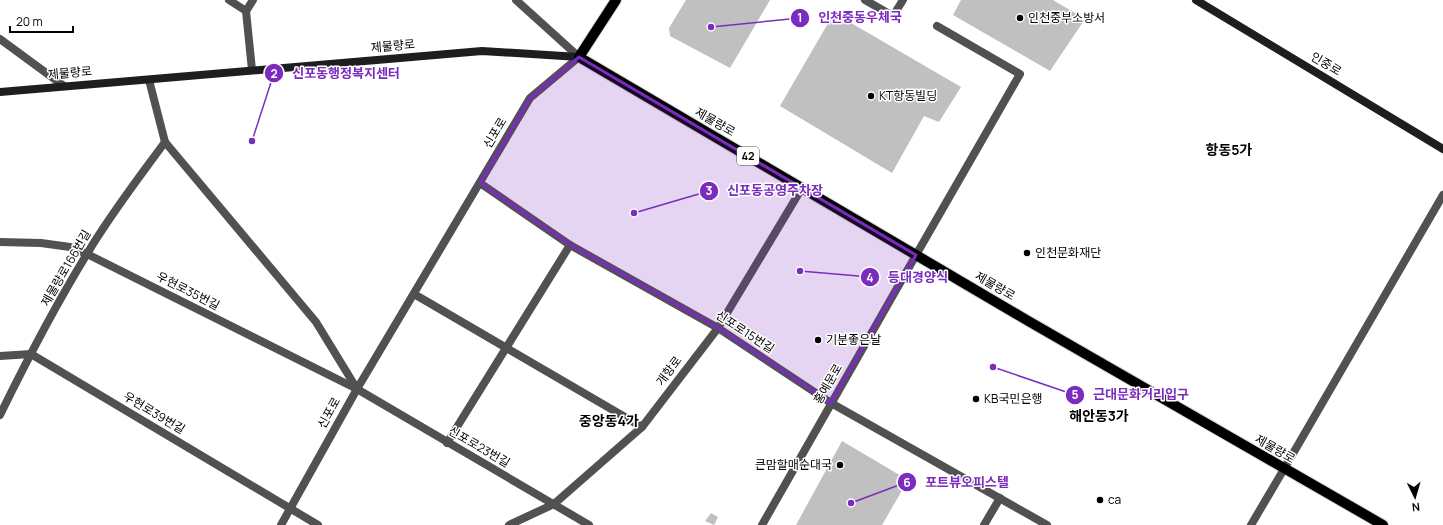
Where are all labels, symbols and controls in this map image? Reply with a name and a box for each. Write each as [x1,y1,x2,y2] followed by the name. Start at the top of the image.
[790,5,910,30] callout: 인천중동우체국
[10,8,73,34] scale bar
[818,8,902,26] text: 인천중동우체국
[797,9,803,26] text: 1
[1028,9,1105,26] place label: 인천중부소방서
[16,13,43,30] text: 20 m
[1015,13,1025,23] marker: 인천중부소방서
[370,35,416,56] street label: 제물량로
[1308,48,1345,79] street label: 인중로
[264,61,408,86] callout: 신포동행정복지센터
[47,62,93,83] street label: 제물량로
[292,64,400,82] text: 신포동행정복지센터
[270,65,278,82] text: 2
[879,87,937,104] place label: KT항동빌딩
[866,91,876,101] marker: KT항동빌딩
[692,103,739,140] street label: 제물량로
[479,114,510,151] street label: 신포로
[1206,140,1253,159] district label: 항동5가
[737,147,759,165] road number: 42
[699,178,831,203] callout: 신포동공영주차장
[727,181,823,199] text: 신포동공영주차장
[706,182,713,199] text: 3
[37,226,94,309] street label: 제물량로166번길
[1035,244,1101,261] place label: 인천문화재단
[1022,248,1032,258] marker: 인천문화재단
[860,265,955,290] callout: 등대경양식
[154,267,223,314] street label: 우현로35번길
[972,267,1019,304] street label: 제물량로
[888,268,948,286] text: 등대경양식
[866,269,874,286] text: 4
[713,306,778,357] street label: 신포로15번길
[826,331,881,348] place label: 기분좋은날
[813,335,823,345] marker: 기분좋은날
[652,352,685,389] street label: 개항로
[809,360,846,407] street label: 홍예문로
[1065,382,1197,407] callout: 근대문화거리입구
[1093,385,1189,403] text: 근대문화거리입구
[1071,386,1079,403] text: 5
[120,387,188,438] street label: 우현로39번길
[984,390,1043,407] place label: KB국민은행
[313,394,344,431] street label: 신포로
[971,394,981,404] marker: KB국민은행
[1069,406,1129,425] district label: 해안동3가
[579,411,639,430] district label: 중앙동4가
[445,422,513,471] street label: 신포로23번길
[1252,430,1299,467] street label: 제물량로
[755,456,832,473] place label: 큰맘할매순대국
[835,460,845,470] marker: 큰맘할매순대국
[897,470,1017,495] callout: 포트뷰오피스텔
[925,473,1009,491] text: 포트뷰오피스텔
[903,474,911,491] text: 6
[1395,477,1435,517] north arrow
[1108,491,1121,508] place label: ca
[1095,495,1105,505] marker: ca
[1411,500,1421,515] text: N

